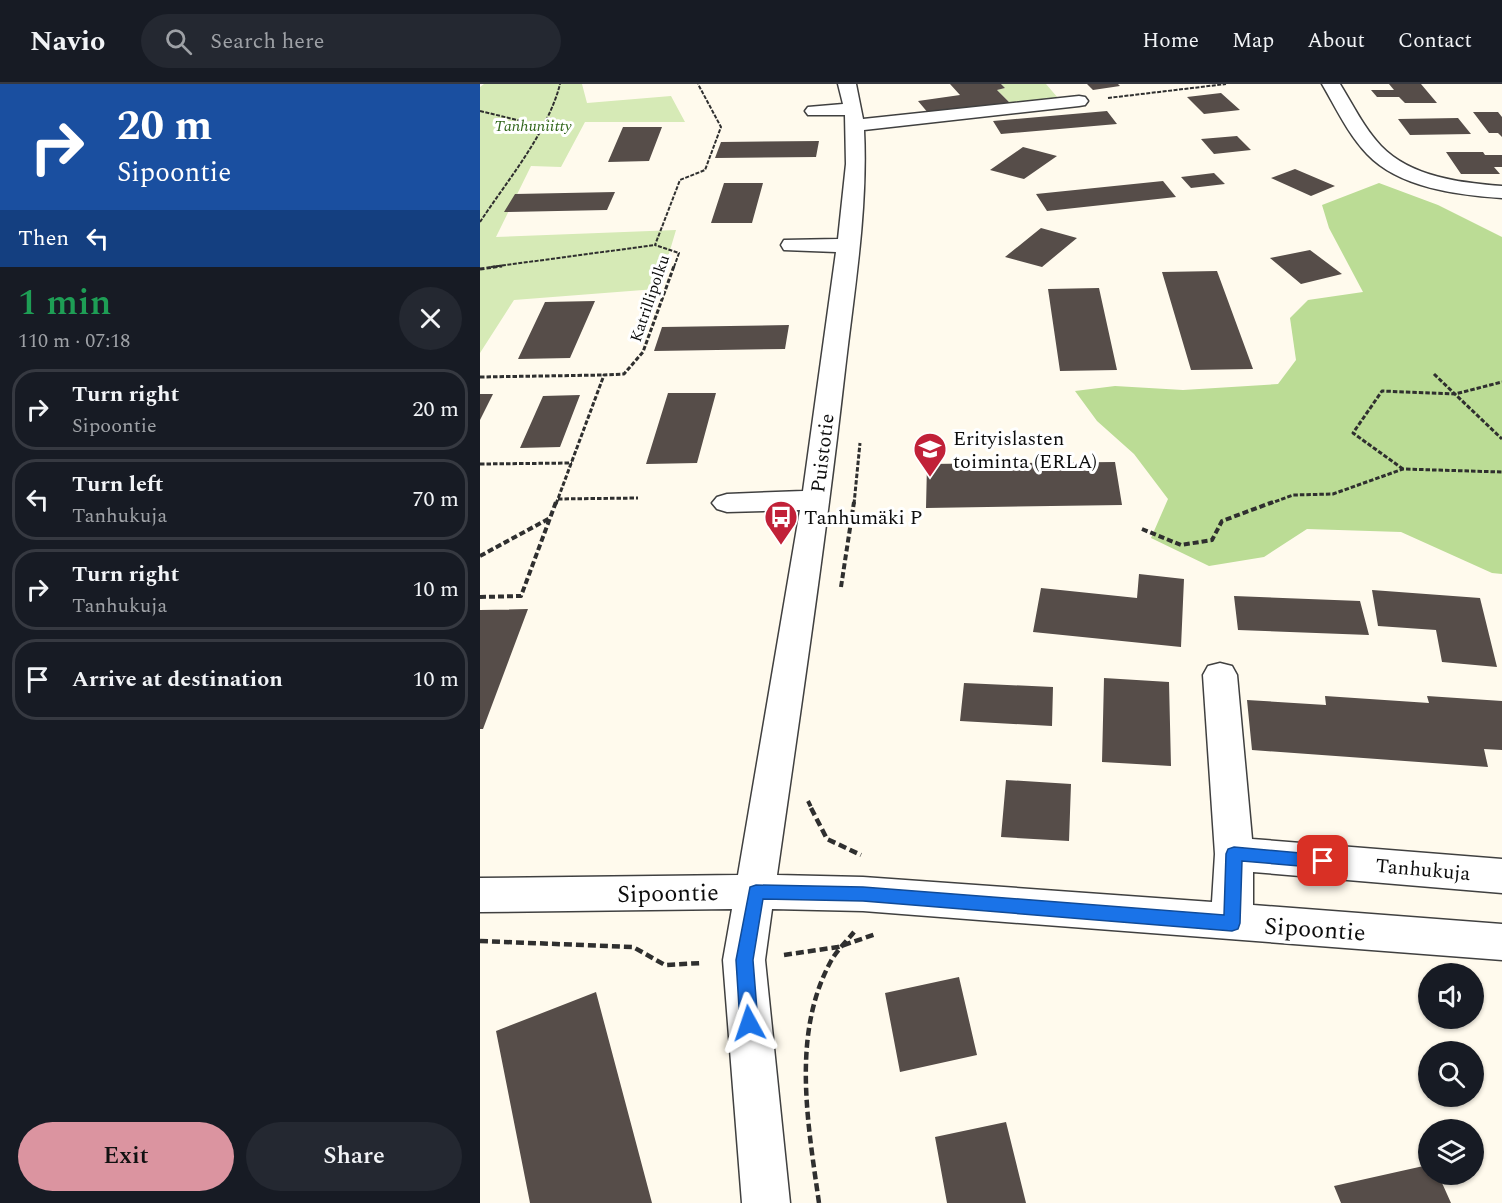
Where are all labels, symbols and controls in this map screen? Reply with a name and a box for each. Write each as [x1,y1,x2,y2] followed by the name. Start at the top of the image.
[141,14,561,68] search box
[30,20,105,63] text: Navio
[162,25,195,58] icon: search
[210,25,324,58] text: Search here
[1142,25,1199,57] text: Home
[1232,25,1274,57] text: Map
[1307,25,1365,57] text: About
[1398,25,1472,57] text: Contact
[117,95,212,158] text: 20 m
[18,108,96,186] icon: right
[494,114,572,138] park label: Tanhuniitty
[117,152,231,194] text: Sipoontie
[18,222,69,255] text: Then
[81,222,114,255] icon: left
[624,251,676,345] street label: Katrillipolku
[18,276,111,331] text: 1 min
[399,287,462,350] button: close
[18,326,130,356] text: 110 m · 07:18
[72,378,179,411] text: Turn right
[21,393,54,426] icon: right
[413,393,459,426] text: 20 m
[72,411,157,441] text: Sipoontie
[803,412,843,494] street label: Puistotie
[953,424,1097,477] place label: Erityislasten toiminta (ERLA)
[912,431,948,478] school or university icon: Erityislasten toiminta (ERLA)
[72,468,164,501] text: Turn left
[21,483,54,516] icon: left
[413,483,459,516] text: 70 m
[763,499,799,546] bus stop icon: Tanhumäki P
[72,501,167,531] text: Tanhukuja
[804,503,923,533] place label: Tanhumäki P
[72,558,179,591] text: Turn right
[21,573,54,606] icon: right
[413,573,459,606] text: 10 m
[72,591,167,621] text: Tanhukuja
[21,663,54,696] icon: arrive
[72,663,283,696] text: Arrive at destination
[413,663,459,696] text: 10 m
[1297,835,1348,886] pin
[1306,844,1339,877] icon: arrive
[1374,851,1472,889] street label: Tanhukuja
[617,875,719,913] street label: Sipoontie
[1263,908,1367,951] street label: Sipoontie
[1418,963,1484,1185] map controls
[1418,963,1484,1029] button: sound
[717,991,781,1055] position arrow
[1418,1041,1484,1107] button: search
[1418,1119,1484,1185] button: layers
[18,1122,234,1191] button: Exit
[246,1122,462,1191] button: Share

